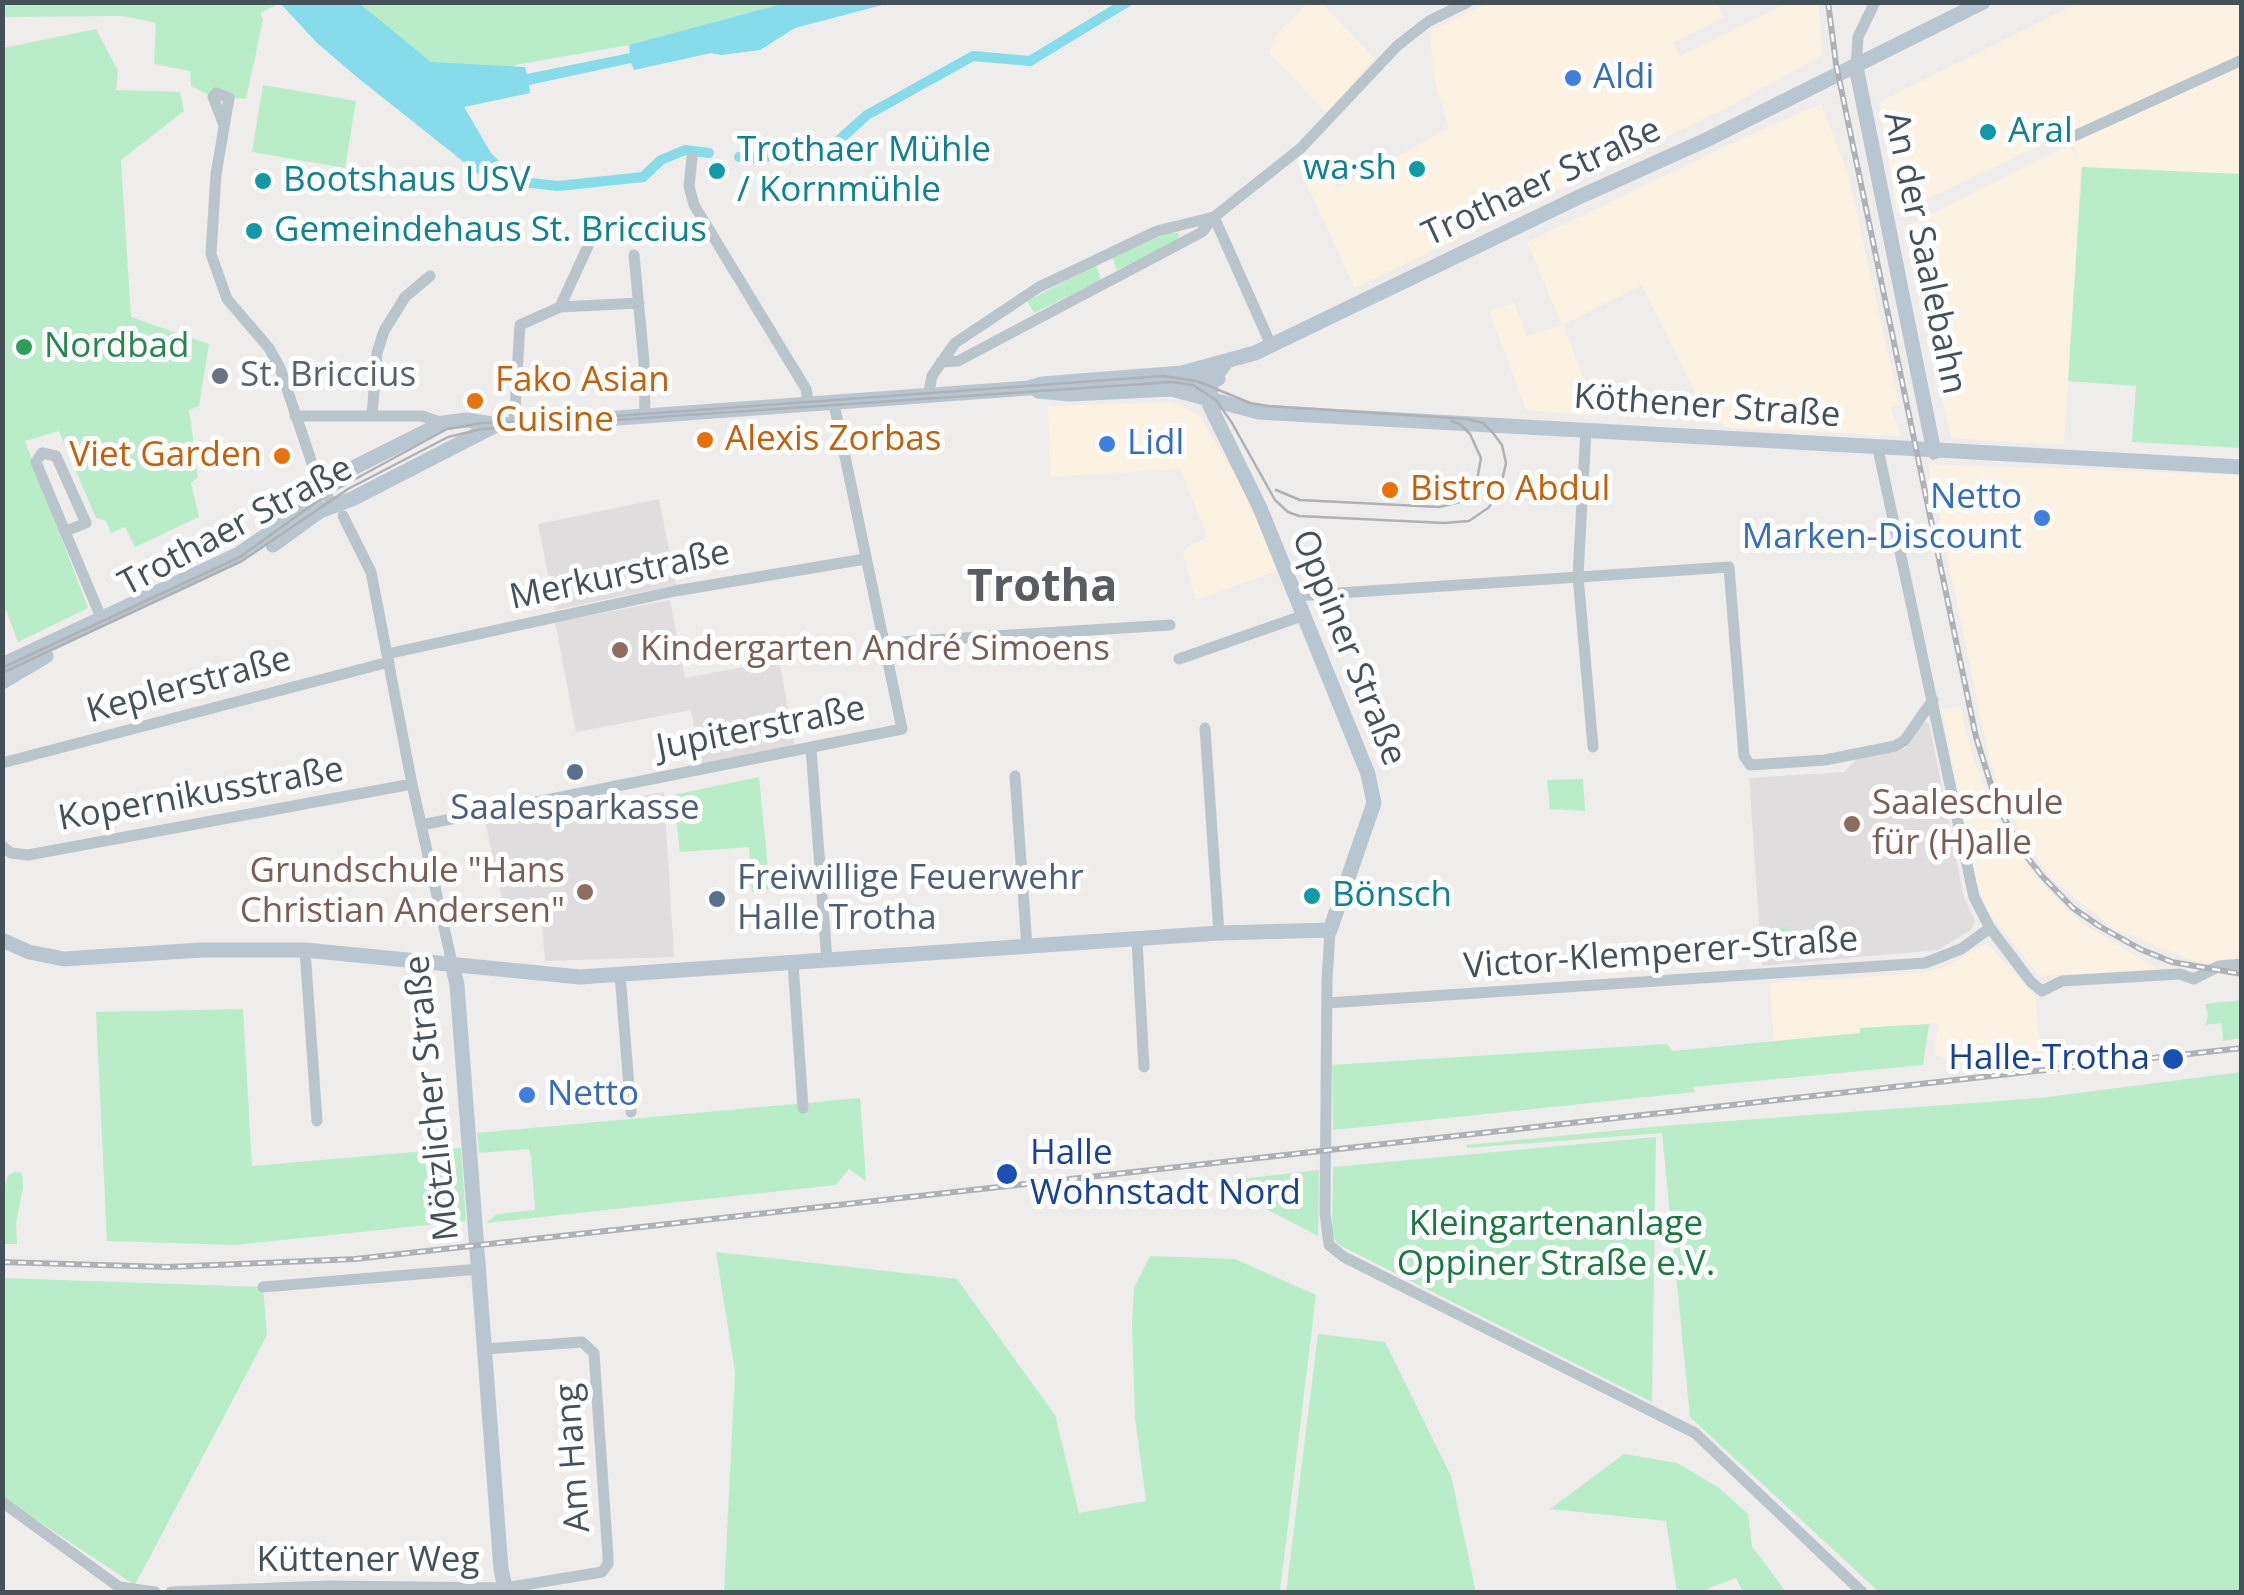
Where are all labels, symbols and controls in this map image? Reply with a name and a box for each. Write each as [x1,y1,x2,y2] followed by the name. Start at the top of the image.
[1593,57,1654,99] place label: Aldi
[1562,67,1584,89] marker: Aldi
[1874,108,1974,398] street label: An der Saalebahn
[1416,109,1668,257] street label: Trothaer Straße
[2008,111,2073,153] place label: Aral
[1977,121,1999,143] marker: Aral
[737,130,991,212] place label: Trothaer Mühle / Kornmühle
[1303,148,1397,190] place label: wa·sh
[1406,158,1428,180] marker: wa·sh
[283,160,531,202] place label: Bootshaus USV
[706,160,728,182] marker: Trothaer Mühle / Kornmühle
[252,170,274,192] marker: Bootshaus USV
[274,210,707,252] place label: Gemeindehaus St. Briccius
[243,220,265,242] marker: Gemeindehaus St. Briccius
[44,326,189,368] place label: Nordbad
[13,336,35,358] marker: Nordbad
[240,355,416,397] place label: St. Briccius
[495,360,670,442] place label: Fako Asian Cuisine
[209,365,231,387] marker: St. Briccius
[1572,377,1842,437] street label: Köthener Straße
[464,390,486,412] marker: Fako Asian Cuisine
[725,419,941,461] place label: Alexis Zorbas
[1127,423,1184,465] place label: Lidl
[694,429,716,451] marker: Alexis Zorbas
[1096,433,1118,455] marker: Lidl
[69,435,262,477] place label: Viet Garden
[271,445,293,467] marker: Viet Garden
[112,448,360,606] street label: Trothaer Straße
[1410,469,1610,511] place label: Bistro Abdul
[1742,477,2022,559] place label: Netto Marken-Discount
[1379,479,1401,501] marker: Bistro Abdul
[2031,507,2053,529] marker: Netto Marken-Discount
[1282,524,1414,772] street label: Oppiner Straße
[506,532,734,620] street label: Merkurstraße
[967,561,1117,615] district label: Trotha
[640,629,1110,671] place label: Kindergarten André Simoens
[82,639,296,733] street label: Keplerstraße
[609,639,631,661] marker: Kindergarten André Simoens
[653,688,869,770] street label: Jupiterstraße
[55,749,347,841] street label: Kopernikusstraße
[564,761,586,783] marker: Saalesparkasse
[1872,783,2063,865] place label: Saaleschule für (H)alle
[450,788,700,830] place label: Saalesparkasse
[1841,813,1863,835] marker: Saaleschule für (H)alle
[240,851,565,933] place label: Grundschule "Hans Christian Andersen"
[737,858,1084,940] place label: Freiwillige Feuerwehr Halle Trotha
[1332,875,1452,917] place label: Bönsch
[574,881,596,903] marker: Grundschule "Hans Christian Andersen"
[1301,885,1323,907] marker: Bönsch
[706,888,728,910] marker: Freiwillige Feuerwehr Halle Trotha
[1462,919,1860,989] street label: Victor-Klemperer-Straße
[397,953,469,1243] street label: Mötzlicher Straße
[1948,1038,2150,1080] place label: Halle-Trotha
[2160,1046,2186,1072] marker: Halle-Trotha
[547,1074,639,1116] place label: Netto
[516,1084,538,1106] marker: Netto
[1030,1133,1301,1215] place label: Halle Wohnstadt Nord
[994,1161,1020,1187] marker: Halle Wohnstadt Nord
[1397,1204,1715,1286] park label: Kleingartenanlage Oppiner Straße e.V.
[548,1382,600,1534] street label: Am Hang
[257,1540,479,1582] street label: Küttener Weg

